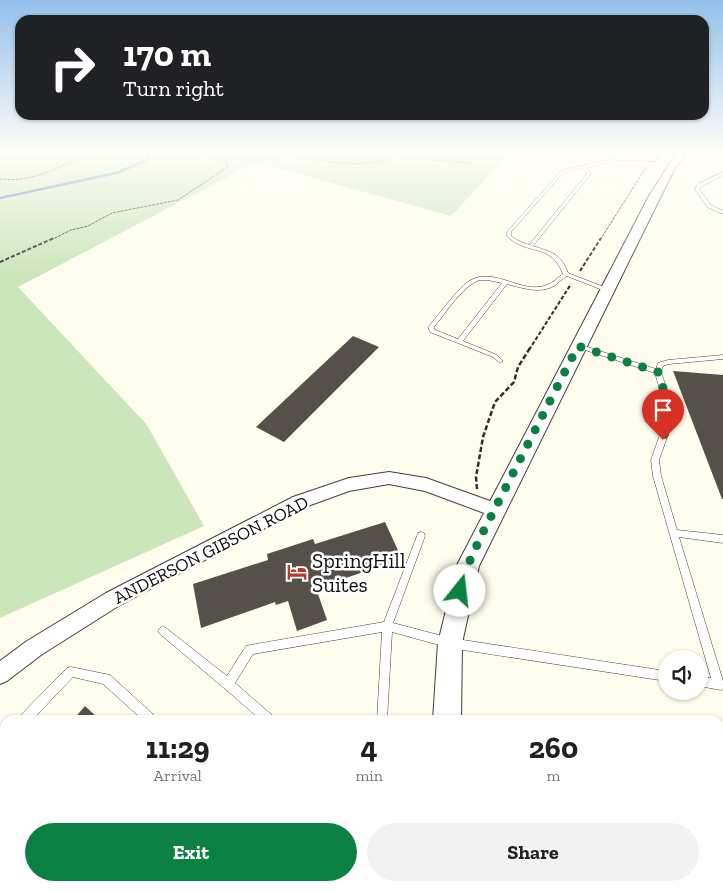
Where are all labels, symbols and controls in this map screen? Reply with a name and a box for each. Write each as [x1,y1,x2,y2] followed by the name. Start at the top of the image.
[123,33,211,75] text: 170 m
[40,35,105,100] icon: right
[123,75,224,102] text: Turn right
[642,389,684,440] pin
[649,396,677,424] icon: arrive
[110,491,312,609] street label: ANDERSON GIBSON ROAD
[312,548,406,597] place label: SpringHill Suites
[286,561,308,583] hotel icon: SpringHill Suites
[433,564,485,616] position arrow
[658,650,708,700] map controls
[658,650,708,700] button: sound
[146,730,210,766] text: 11:29
[361,730,378,766] text: 4
[529,730,578,766] text: 260
[154,766,202,785] text: Arrival
[355,766,383,785] text: min
[547,766,560,785] text: m
[25,823,357,881] button: Exit
[367,823,699,881] button: Share

